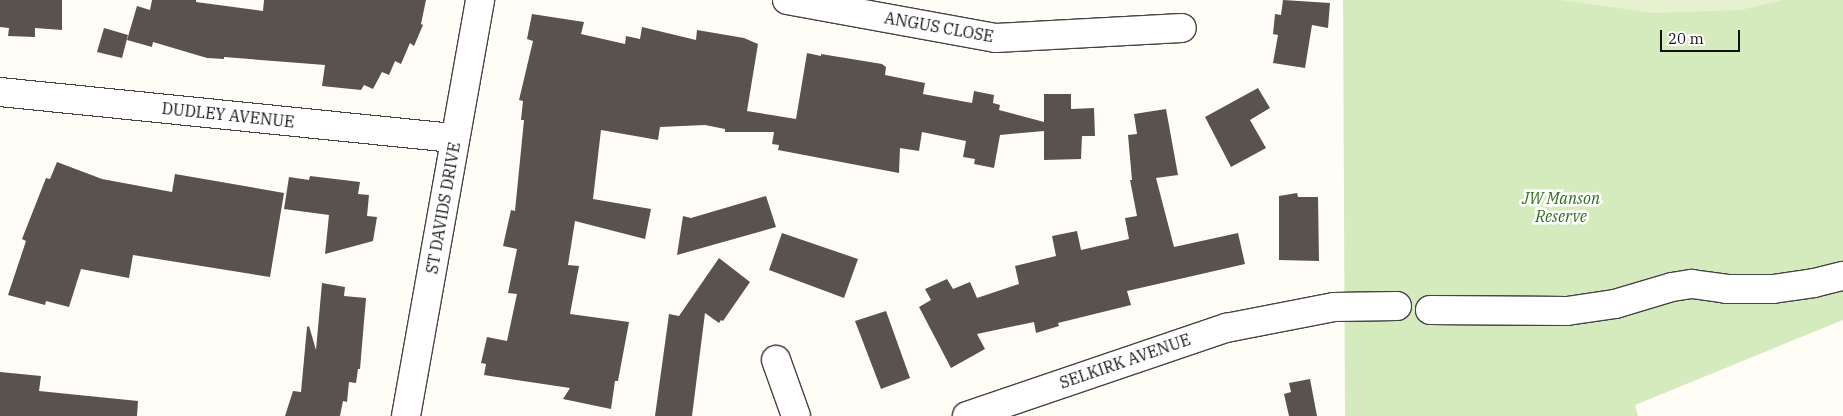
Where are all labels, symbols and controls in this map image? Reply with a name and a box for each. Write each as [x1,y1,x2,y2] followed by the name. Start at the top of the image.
[883,8,995,46] street label: ANGUS CLOSE
[1663,20,1743,52] scale bar
[1668,29,1704,48] text: 20 m
[161,98,295,132] street label: DUDLEY AVENUE
[422,141,464,275] street label: ST DAVIDS DRIVE
[1522,188,1600,226] park label: JW Manson Reserve
[1057,330,1193,392] street label: SELKIRK AVENUE

